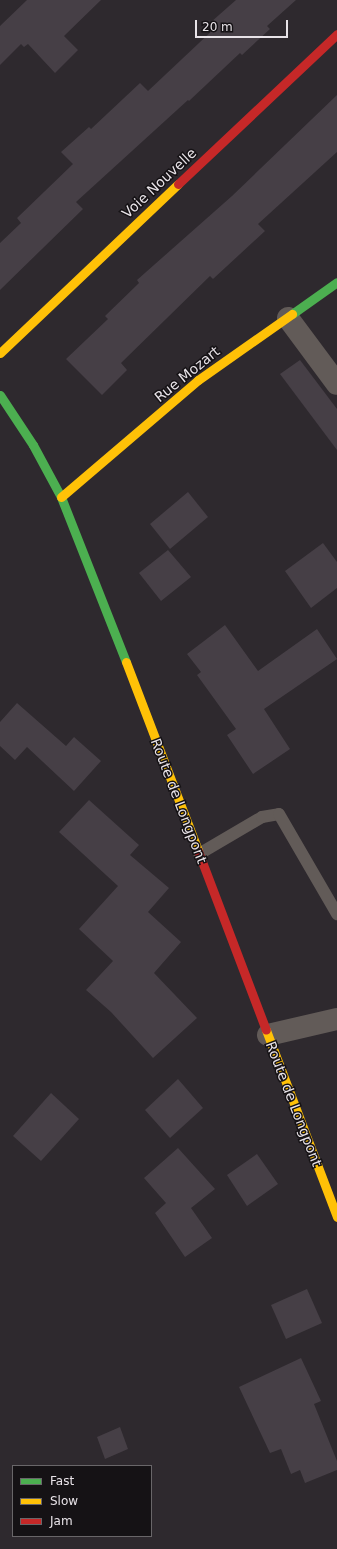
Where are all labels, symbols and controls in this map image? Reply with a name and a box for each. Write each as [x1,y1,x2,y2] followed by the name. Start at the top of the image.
[197,12,290,38] scale bar
[202,20,233,34] text: 20 m
[118,144,200,222] street label: Voie Nouvelle
[151,343,223,405] street label: Rue Mozart
[147,736,211,866] street label: Route de Longpont
[262,1039,326,1169] street label: Route de Longpont
[12,1465,152,1537] legend
[50,1474,74,1488] text: Fast
[50,1494,78,1508] text: Slow
[50,1514,73,1528] text: Jam

